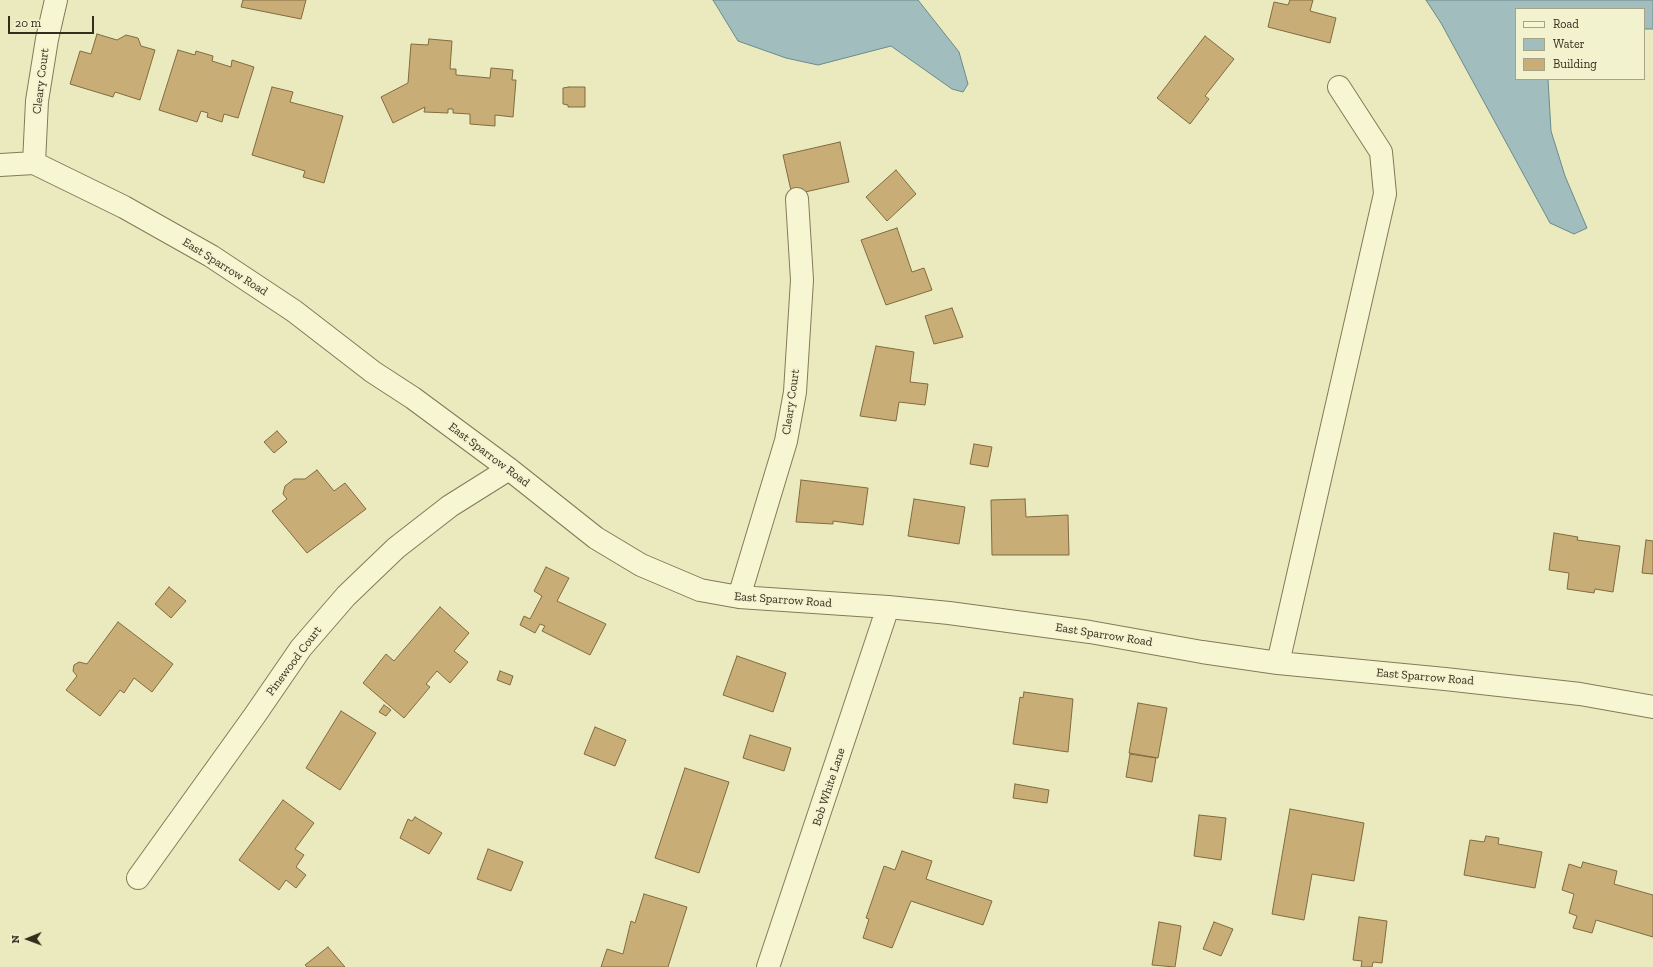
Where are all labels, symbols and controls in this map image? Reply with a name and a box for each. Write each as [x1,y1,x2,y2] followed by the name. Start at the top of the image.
[10,8,96,34] scale bar
[1515,8,1645,80] legend
[15,16,41,30] text: 20 m
[1553,17,1579,31] text: Road
[1553,37,1585,51] text: Water
[30,47,52,115] street label: Cleary Court
[1553,57,1597,71] text: Building
[180,235,270,299] street label: East Sparrow Road
[779,368,803,436] street label: Cleary Court
[446,420,532,490] street label: East Sparrow Road
[734,589,832,611] street label: East Sparrow Road
[1055,620,1153,650] street label: East Sparrow Road
[263,623,325,699] street label: Pinewood Court
[1376,666,1474,688] street label: East Sparrow Road
[810,746,848,828] street label: Bob White Lane
[8,919,48,959] north arrow
[9,935,22,944] text: N

